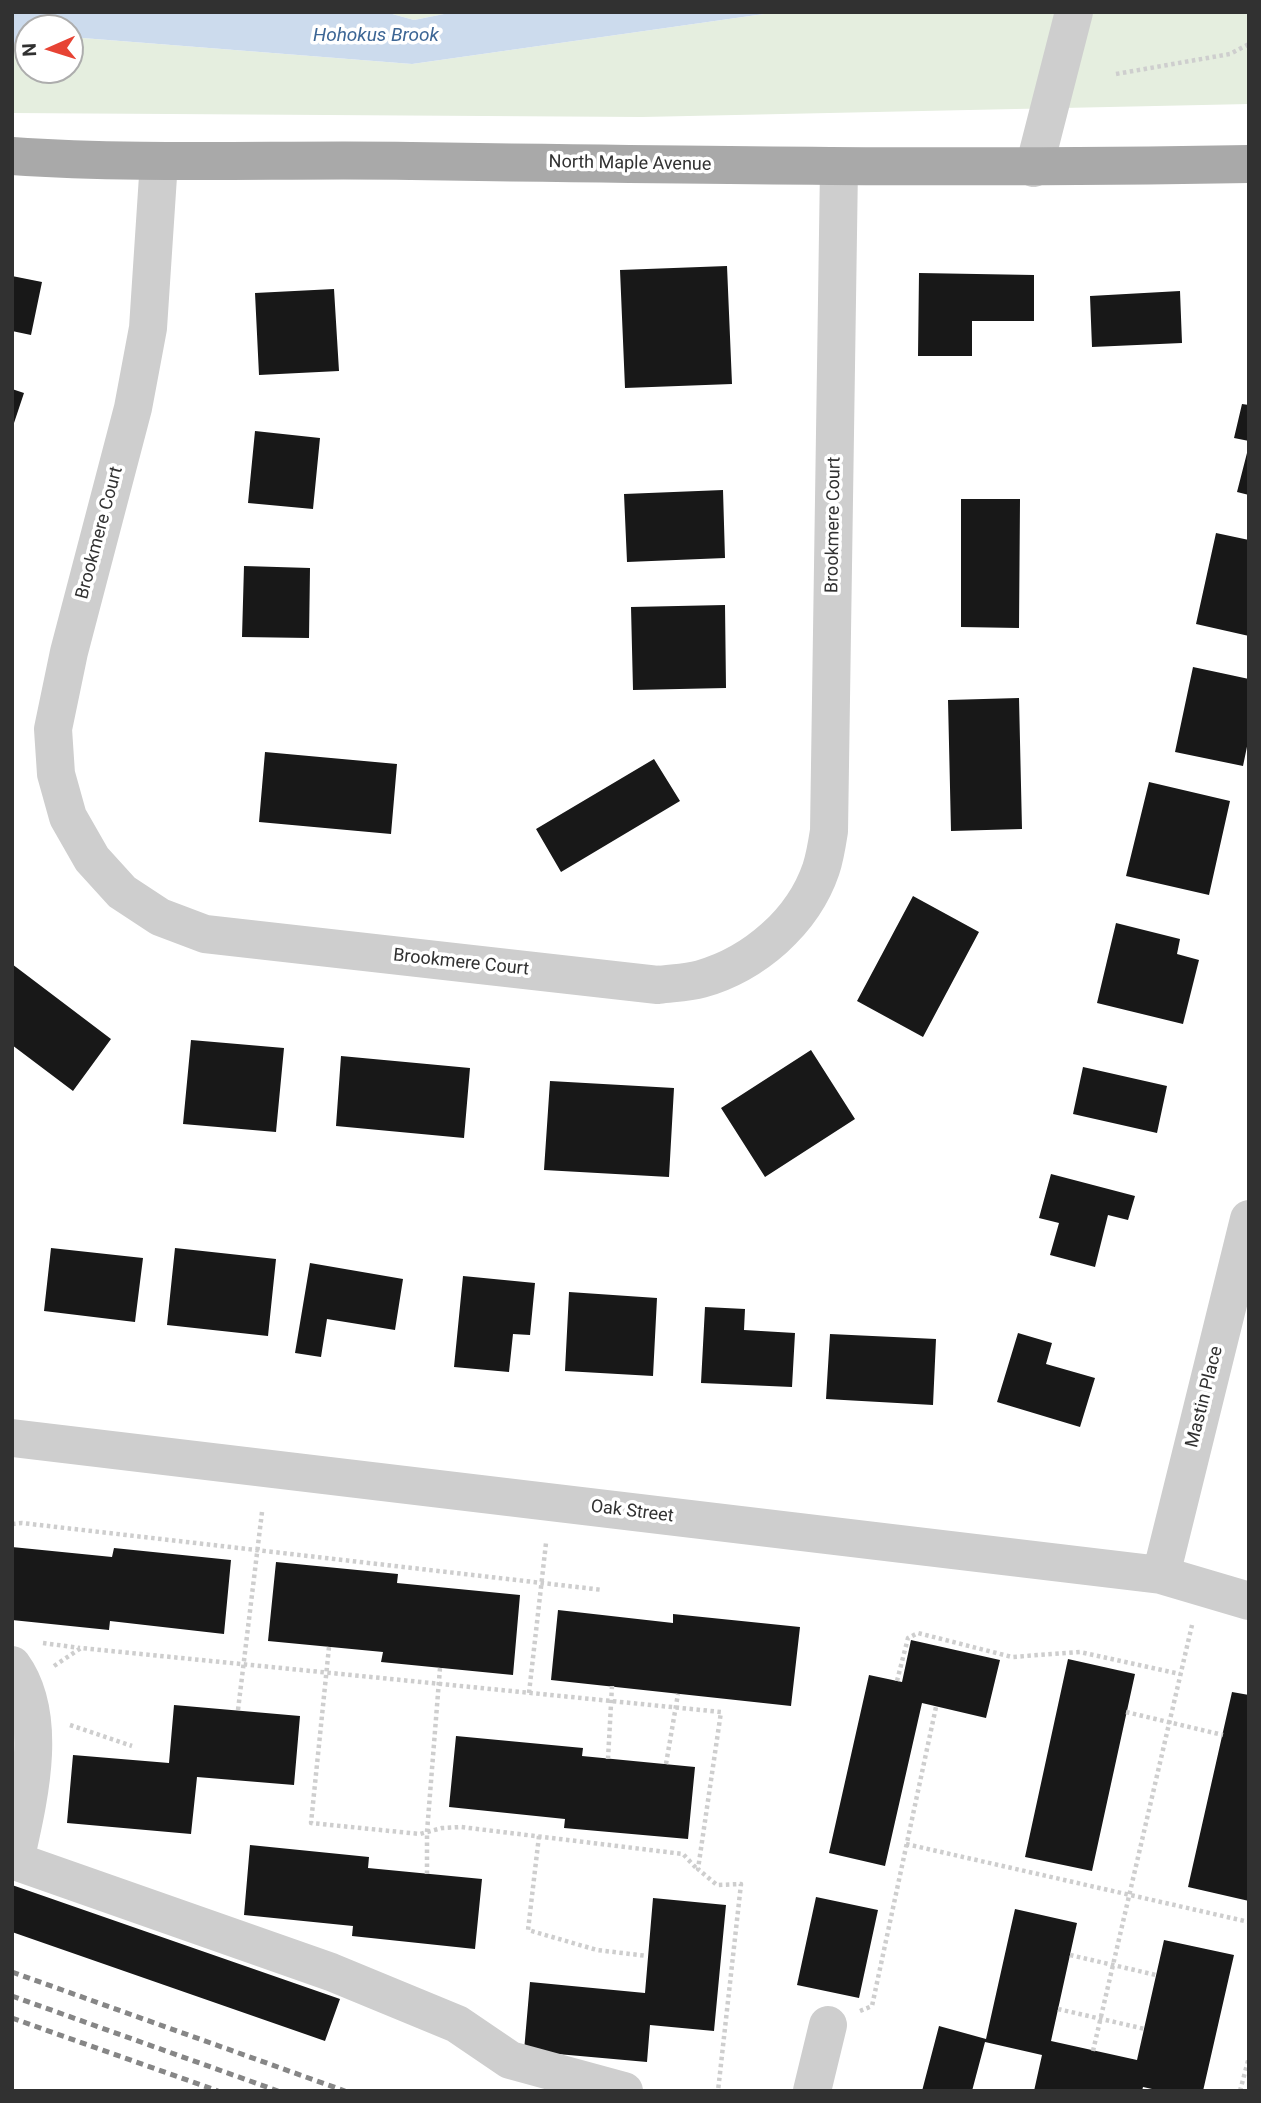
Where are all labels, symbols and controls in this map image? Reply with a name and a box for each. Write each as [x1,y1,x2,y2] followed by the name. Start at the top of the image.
[14,14,84,84] north arrow
[313,25,439,47] water label: Hohokus Brook
[18,43,41,57] text: N
[548,152,712,176] street label: North Maple Avenue
[822,457,846,593] street label: Brookmere Court
[72,464,128,602] street label: Brookmere Court
[392,945,530,981] street label: Brookmere Court
[1182,1344,1228,1450] street label: Mastin Place
[589,1496,675,1528] street label: Oak Street

